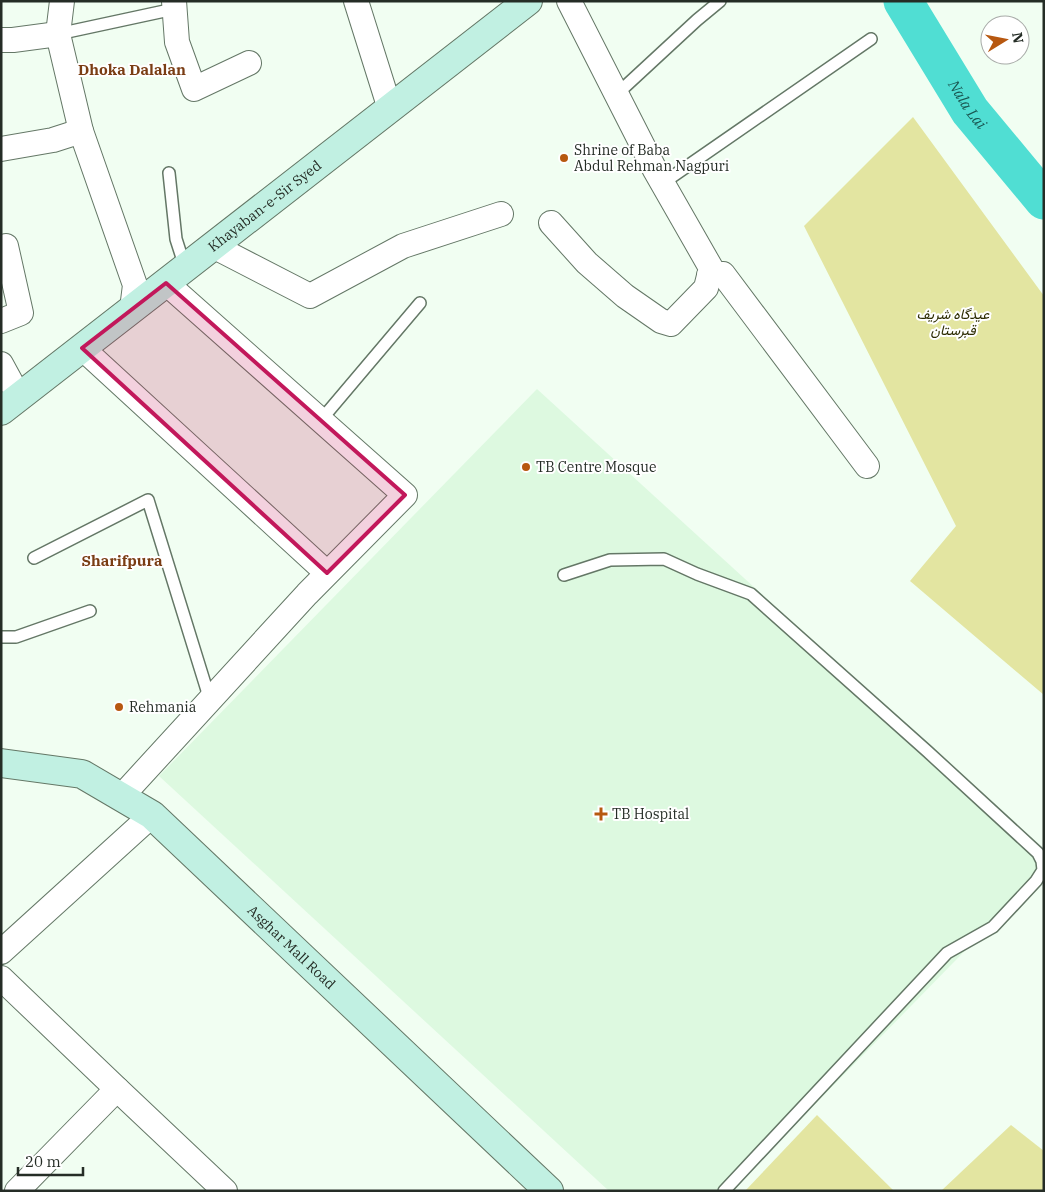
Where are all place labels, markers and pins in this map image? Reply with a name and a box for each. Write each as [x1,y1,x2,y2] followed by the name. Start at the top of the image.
[574,141,729,175] place label: Shrine of Baba Abdul Rehman Nagpuri
[558,152,570,164] marker: Shrine of Baba Abdul Rehman Nagpuri
[536,458,657,476] place label: TB Centre Mosque
[520,461,532,473] marker: TB Centre Mosque
[129,698,197,716] place label: Rehmania
[113,701,125,713] marker: Rehmania
[612,805,689,823] place label: TB Hospital
[594,807,608,821] marker: TB Hospital

